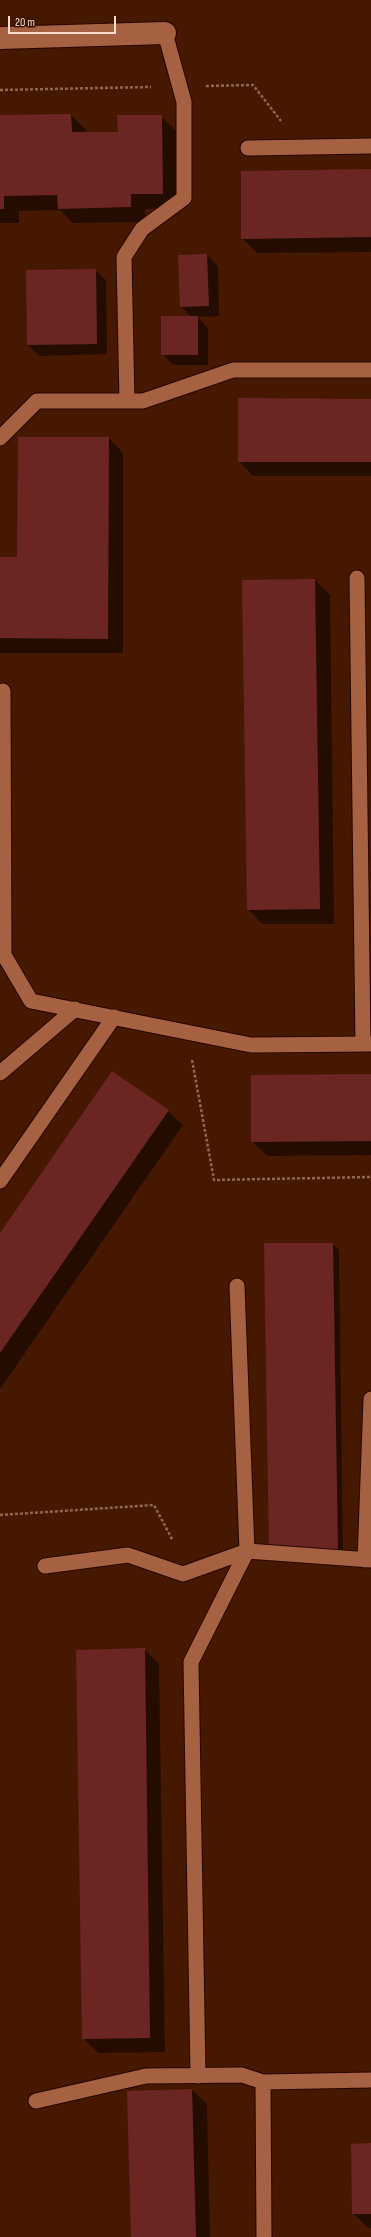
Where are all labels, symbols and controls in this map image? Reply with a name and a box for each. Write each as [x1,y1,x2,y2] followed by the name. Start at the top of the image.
[10,8,118,34] scale bar
[15,15,35,30] text: 20 m

